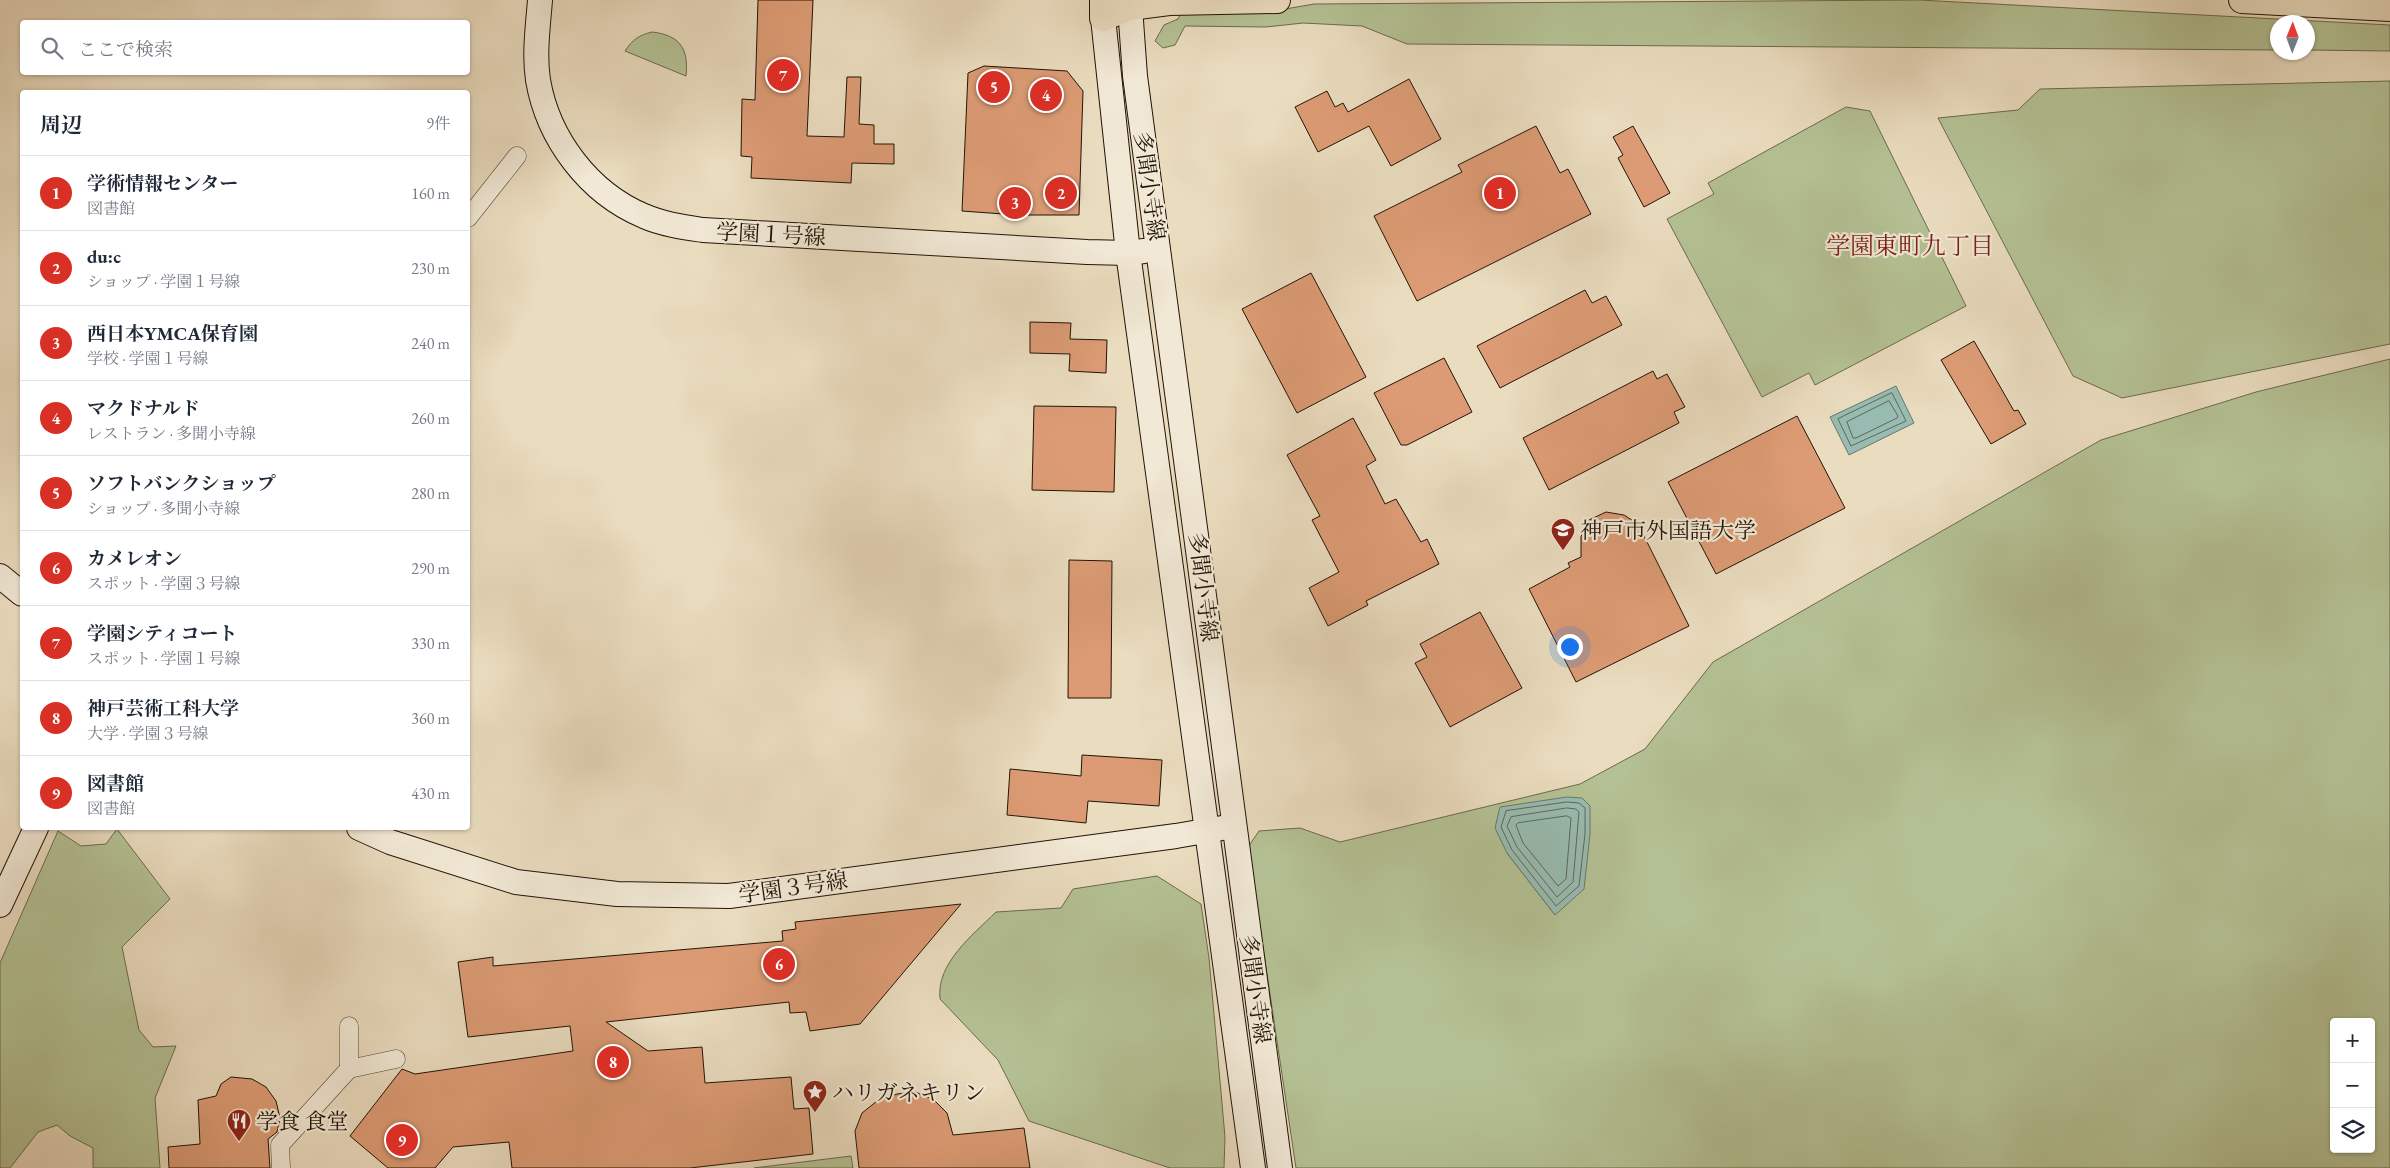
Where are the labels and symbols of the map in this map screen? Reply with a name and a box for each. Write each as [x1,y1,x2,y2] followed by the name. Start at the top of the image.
[2270,15,2315,60] north arrow
[767,56,799,94] pin: 7
[978,68,1010,106] pin: 5
[1030,76,1062,114] pin: 4
[1127,130,1172,243] street label: 多聞小寺線
[1045,174,1077,212] pin: 2
[1484,174,1516,212] pin: 1
[999,184,1031,222] pin: 3
[715,217,827,252] street label: 学園１号線
[1826,230,1994,261] district label: 学園東町九丁目
[1580,516,1756,545] place label: 神戸市外国語大学
[1550,517,1576,551] school or university icon: 神戸市外国語大学
[1182,531,1225,643] street label: 多聞小寺線
[1557,634,1583,660] your location
[737,865,850,910] street label: 学園３号線
[1233,933,1278,1046] street label: 多聞小寺線
[763,945,795,983] pin: 6
[597,1043,629,1081] pin: 8
[832,1078,986,1107] place label: ハリガネキリン
[802,1079,828,1113] place icon: ハリガネキリン
[256,1107,348,1136] place label: 学食 食堂
[226,1108,252,1142] restaurant icon: 学食 食堂
[386,1121,418,1159] pin: 9

